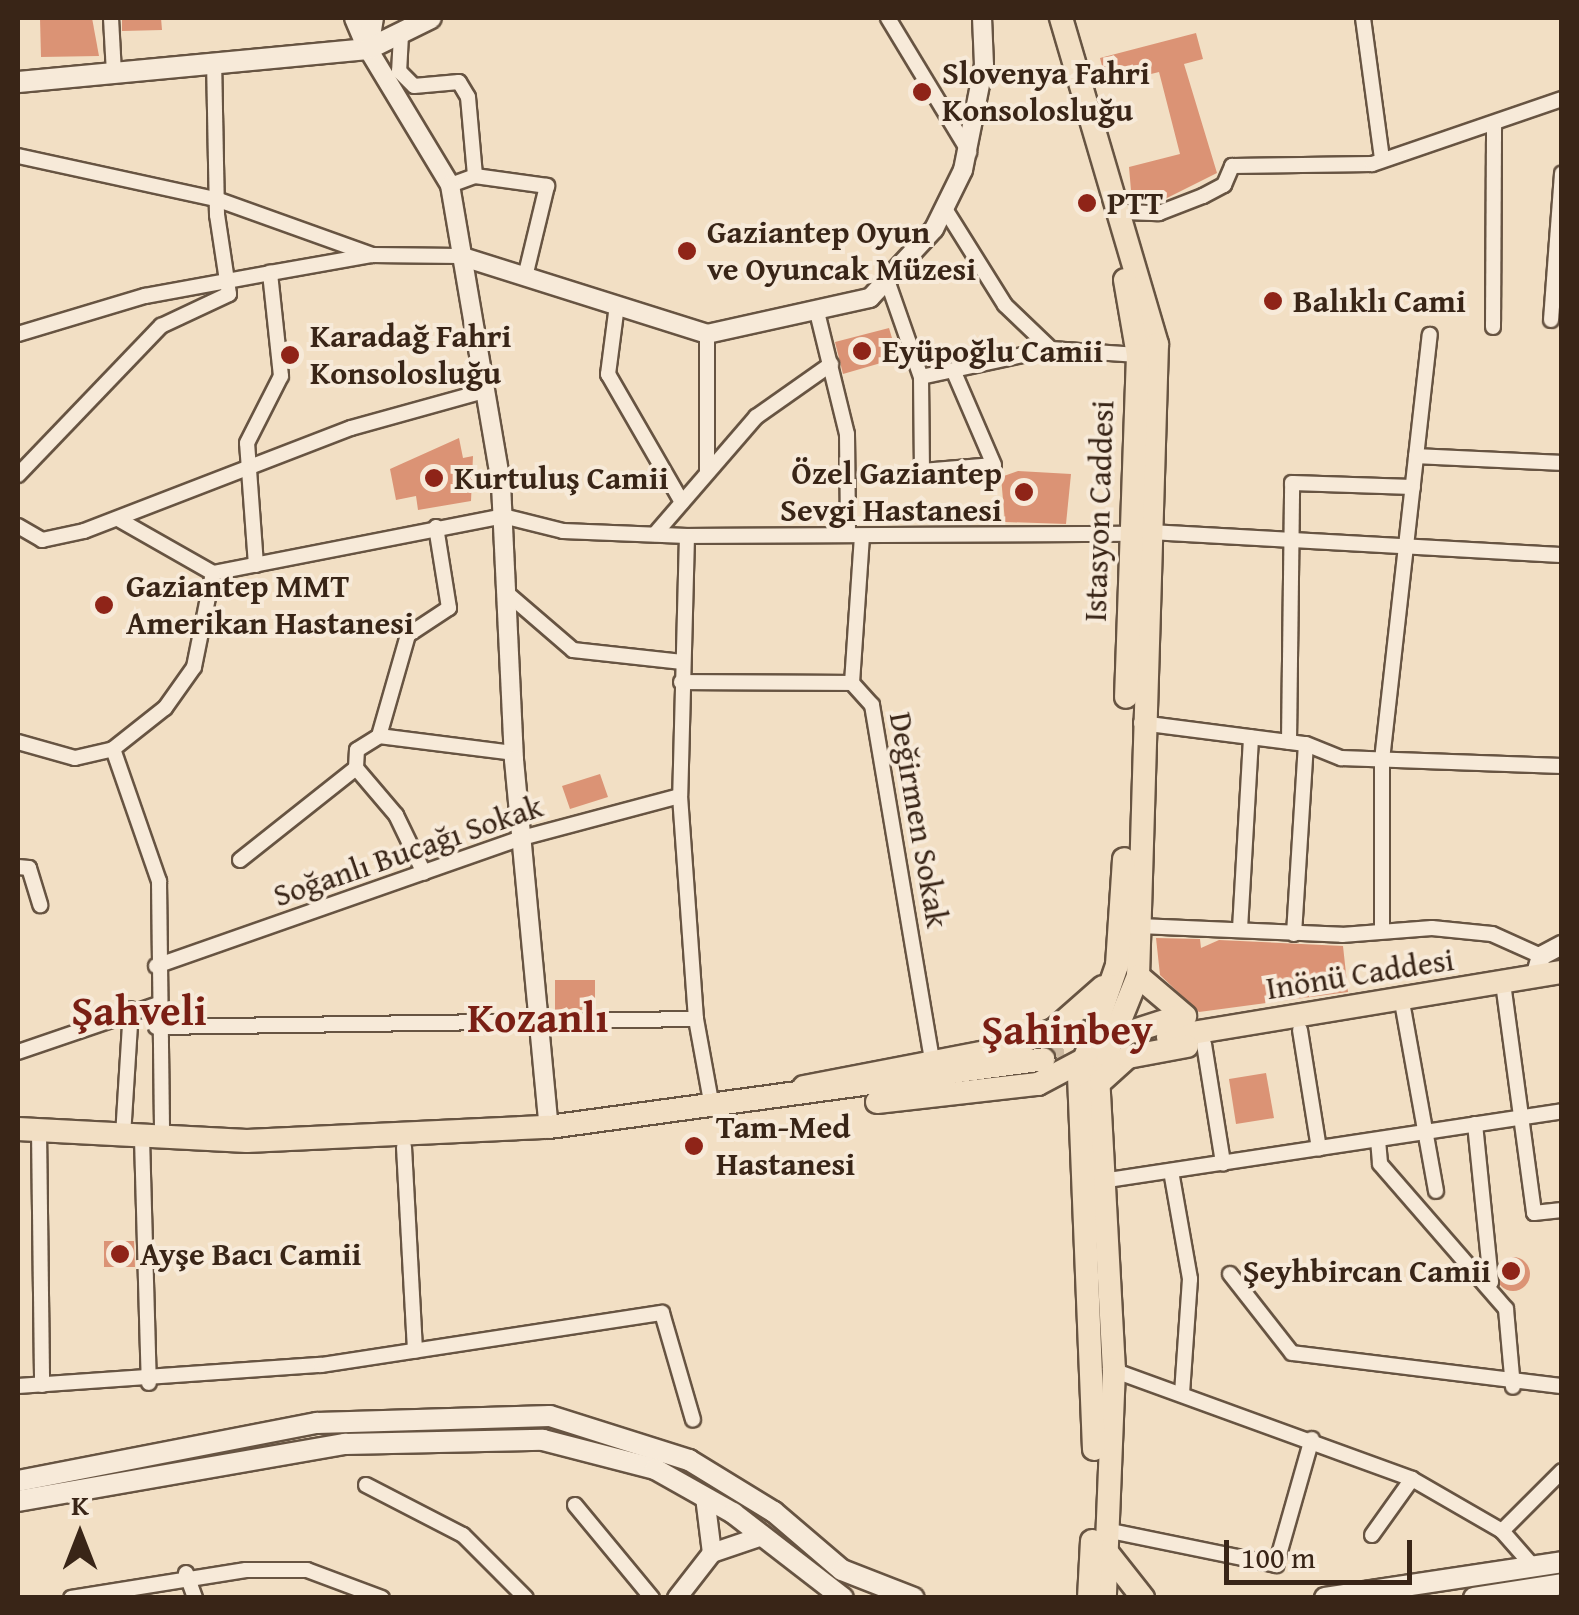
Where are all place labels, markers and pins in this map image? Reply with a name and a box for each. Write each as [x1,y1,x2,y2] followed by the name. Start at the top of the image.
[942,55,1150,130] place label: Slovenya Fahri Konsolosluğu
[911,81,933,103] marker: Slovenya Fahri Konsolosluğu
[1107,184,1163,222] place label: PTT
[1076,192,1098,214] marker: PTT
[707,214,976,289] place label: Gaziantep Oyun ve Oyuncak Müzesi
[676,240,698,262] marker: Gaziantep Oyun ve Oyuncak Müzesi
[1293,282,1466,320] place label: Balıklı Cami
[1262,290,1284,312] marker: Balıklı Cami
[310,318,511,393] place label: Karadağ Fahri Konsolosluğu
[882,332,1103,370] place label: Eyüpoğlu Camii
[851,340,873,362] marker: Eyüpoğlu Camii
[279,344,301,366] marker: Karadağ Fahri Konsolosluğu
[780,455,1002,530] place label: Özel Gaziantep Sevgi Hastanesi
[454,459,669,497] place label: Kurtuluş Camii
[423,467,445,489] marker: Kurtuluş Camii
[1011,479,1037,505] marker: Özel Gaziantep Sevgi Hastanesi
[126,568,414,643] place label: Gaziantep MMT Amerikan Hastanesi
[91,592,117,618] marker: Gaziantep MMT Amerikan Hastanesi
[716,1109,855,1184] place label: Tam-Med Hastanesi
[681,1133,707,1159] marker: Tam-Med Hastanesi
[140,1235,362,1273] place label: Ayşe Bacı Camii
[109,1243,131,1265] marker: Ayşe Bacı Camii
[1243,1252,1491,1290] place label: Şeyhbircan Camii
[1500,1260,1522,1282] marker: Şeyhbircan Camii

